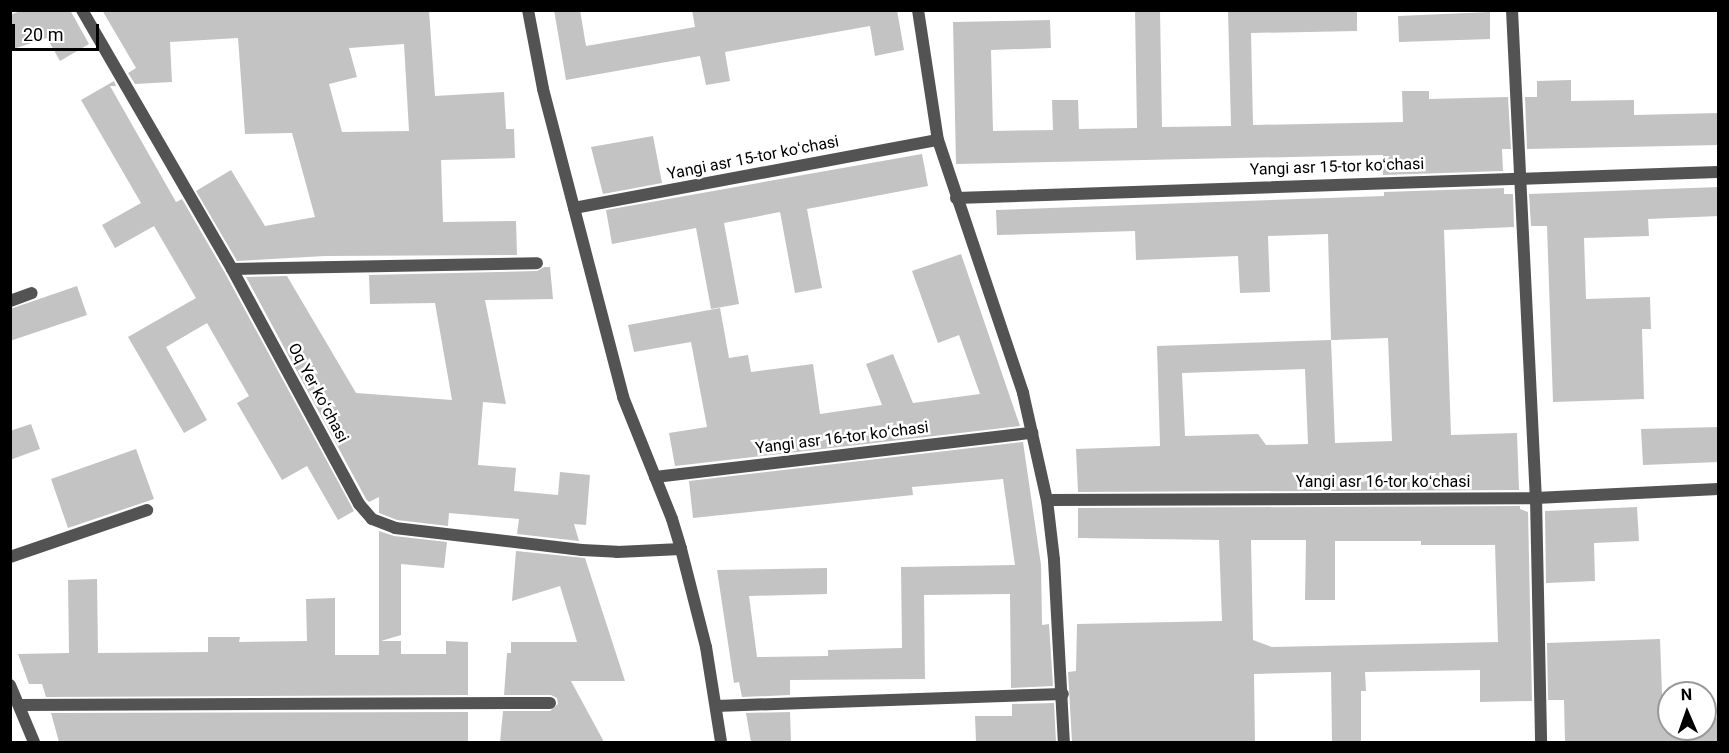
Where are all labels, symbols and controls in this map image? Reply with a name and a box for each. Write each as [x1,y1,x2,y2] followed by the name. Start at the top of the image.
[15,12,102,50] scale bar
[23,24,63,45] text: 20 m
[665,132,841,184] street label: Yangi asr 15-tor koʻchasi
[1249,154,1425,180] street label: Yangi asr 15-tor koʻchasi
[284,340,352,446] street label: Oq Yer koʻchasi
[754,418,930,458] street label: Yangi asr 16-tor koʻchasi
[1296,472,1470,492] street label: Yangi asr 16-tor koʻchasi
[1657,681,1717,741] north arrow
[1680,685,1692,704] text: N

